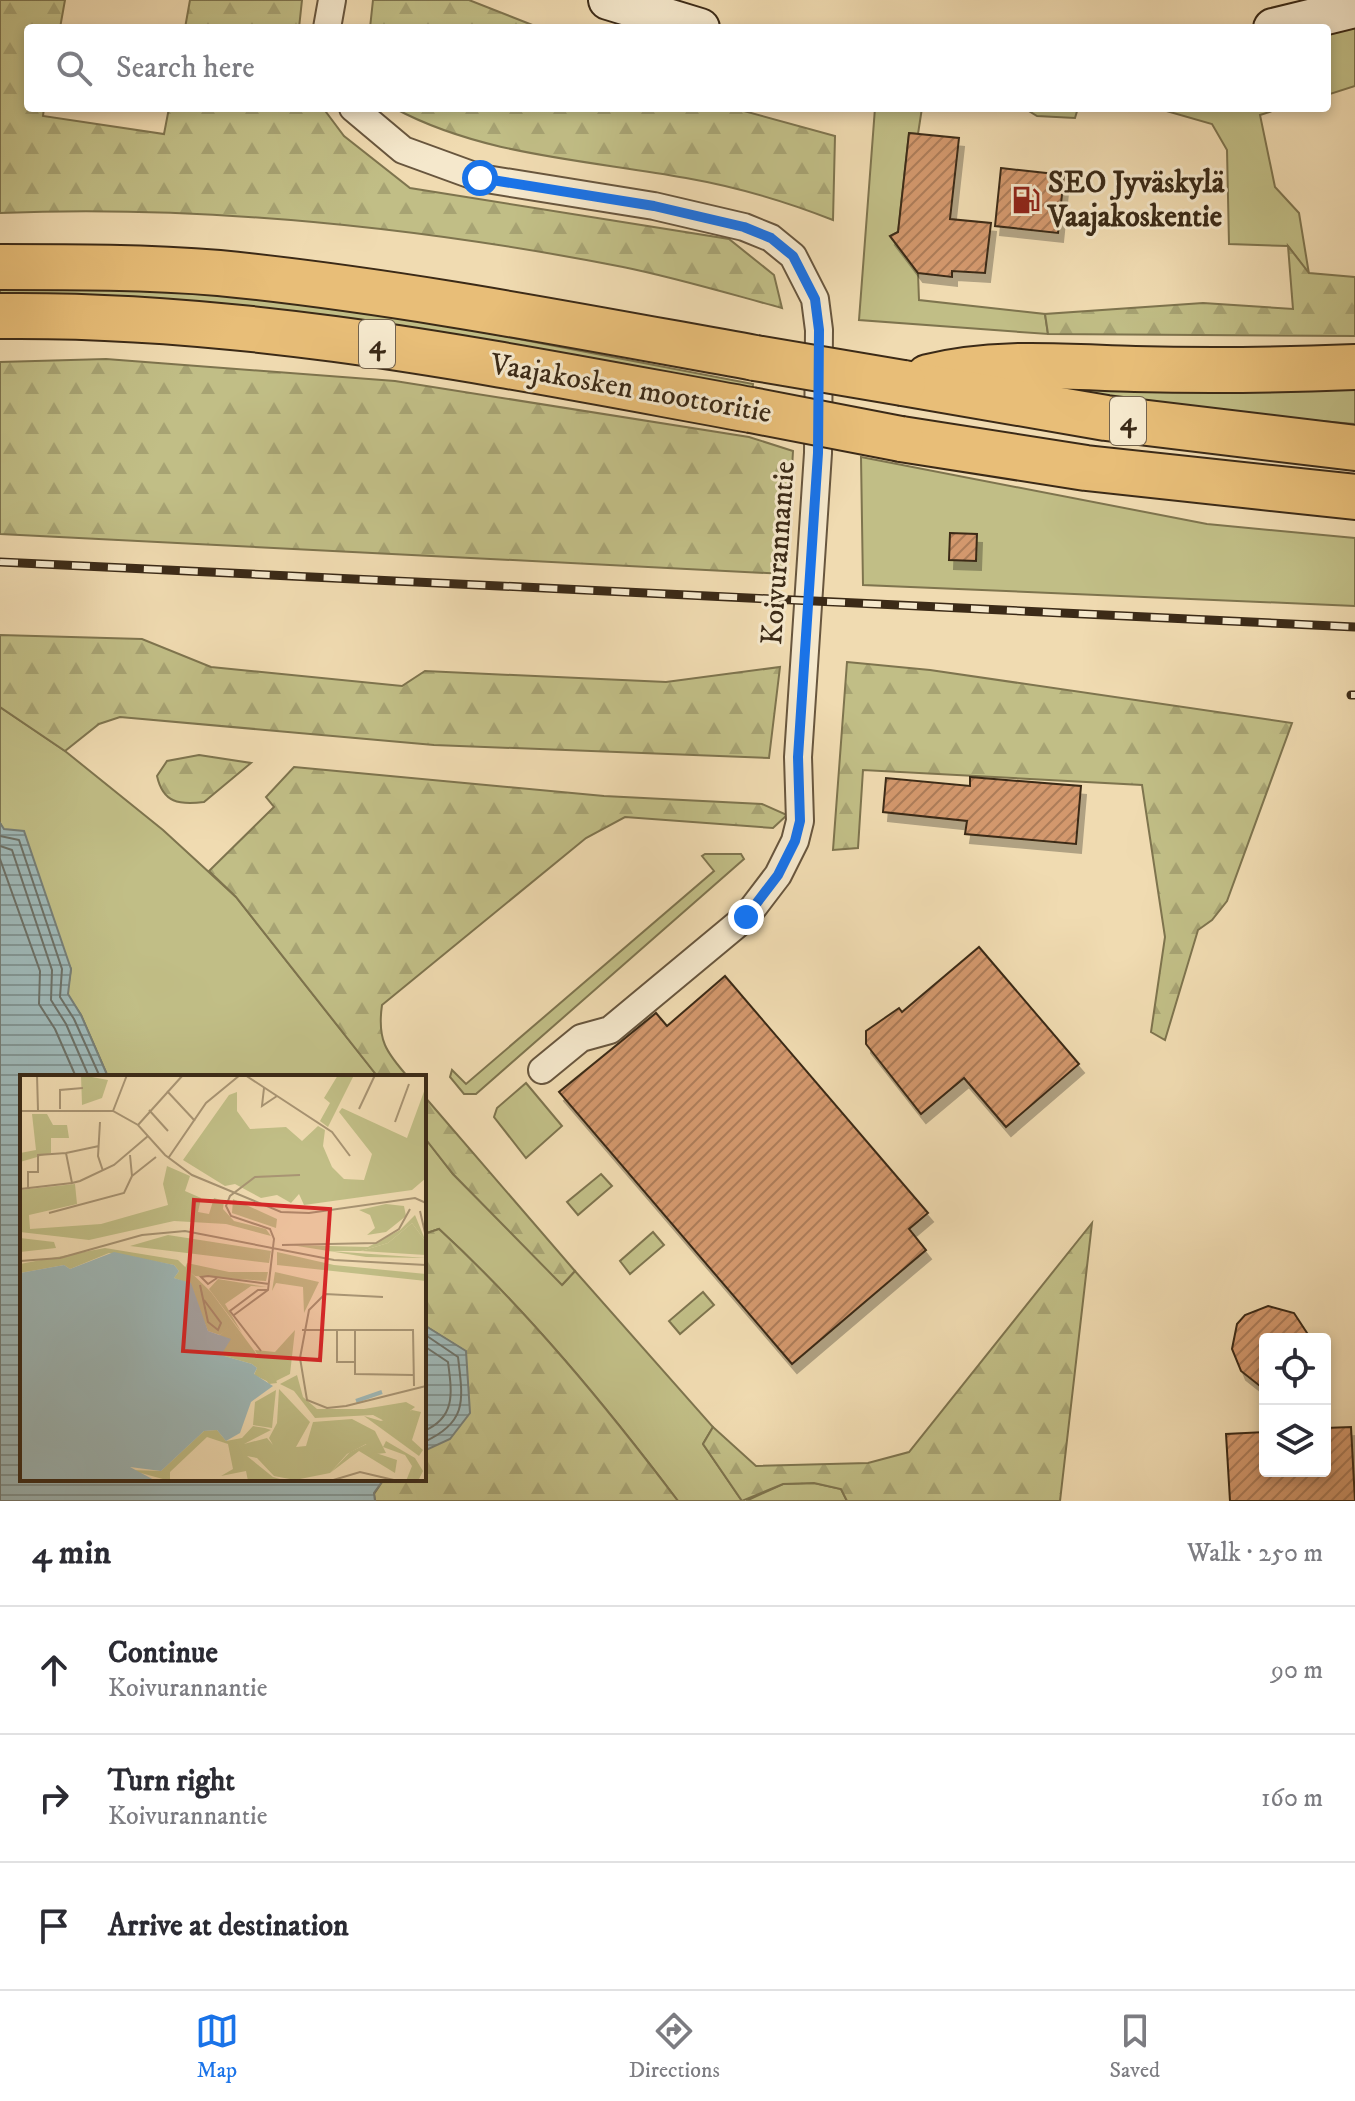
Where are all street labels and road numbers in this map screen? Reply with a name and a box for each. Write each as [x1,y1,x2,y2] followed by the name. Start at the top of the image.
[359,320,395,368] road number: 4
[487,346,774,432] street label: Vaajakosken moottoritie
[1110,397,1146,445] road number: 4
[754,460,804,646] street label: Koivurannantie

